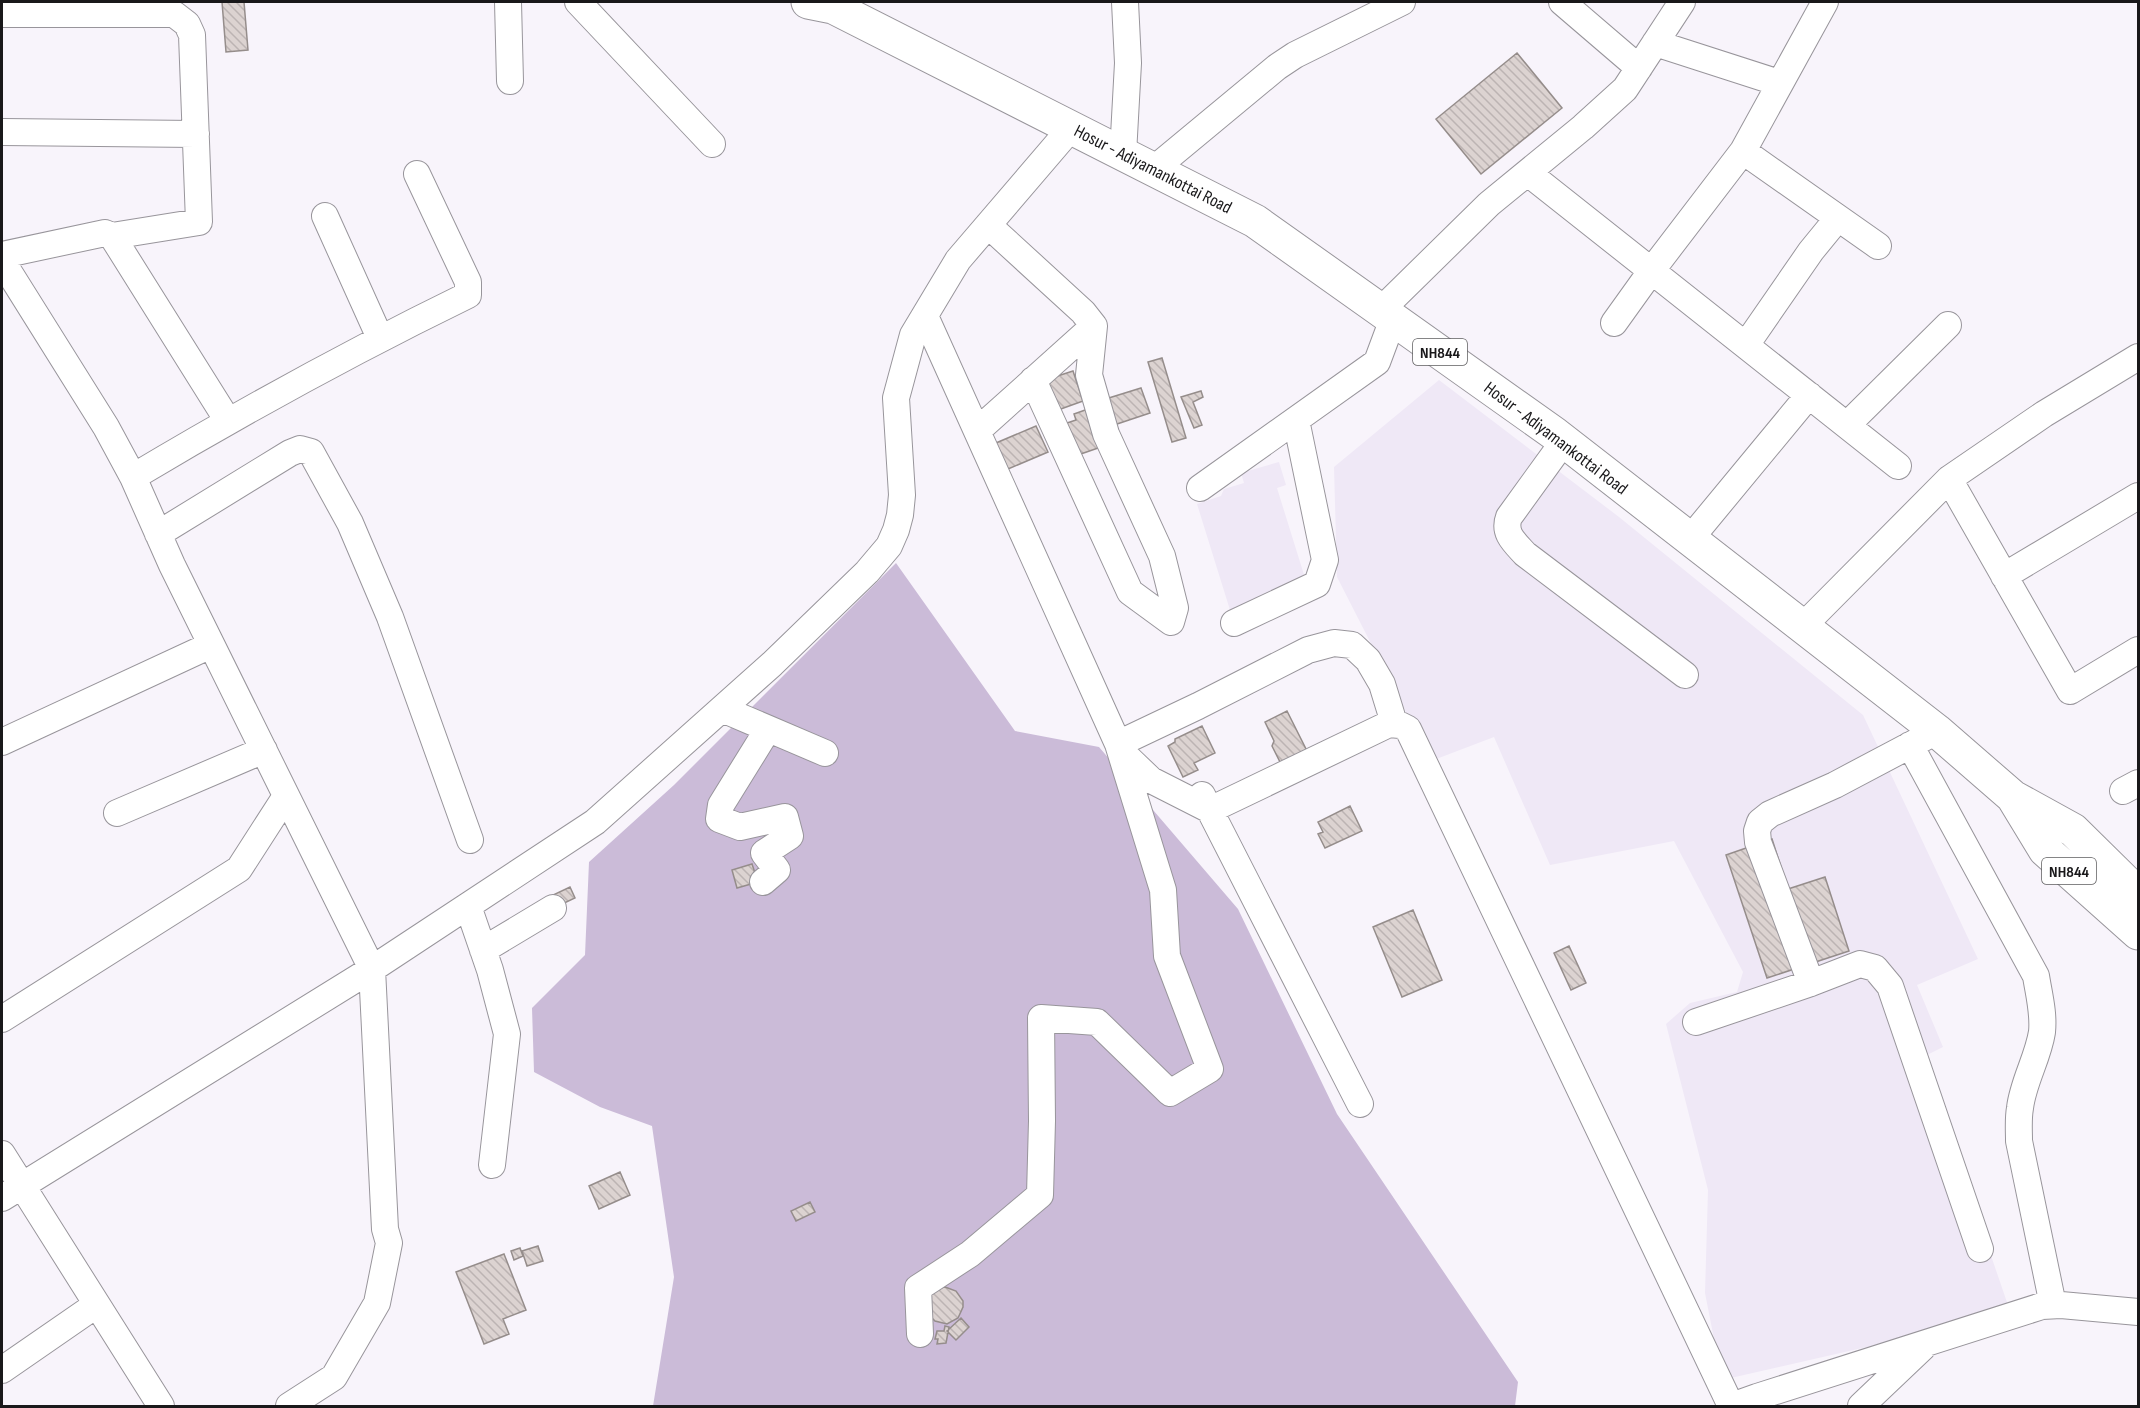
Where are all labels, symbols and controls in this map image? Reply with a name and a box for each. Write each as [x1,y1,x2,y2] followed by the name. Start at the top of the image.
[1070,121,1235,218] street label: Hosur - Adiyamankottai Road
[1413,339,1467,365] road number: NH844
[1480,378,1632,499] street label: Hosur - Adiyamankottai Road
[2042,858,2096,884] road number: NH844

